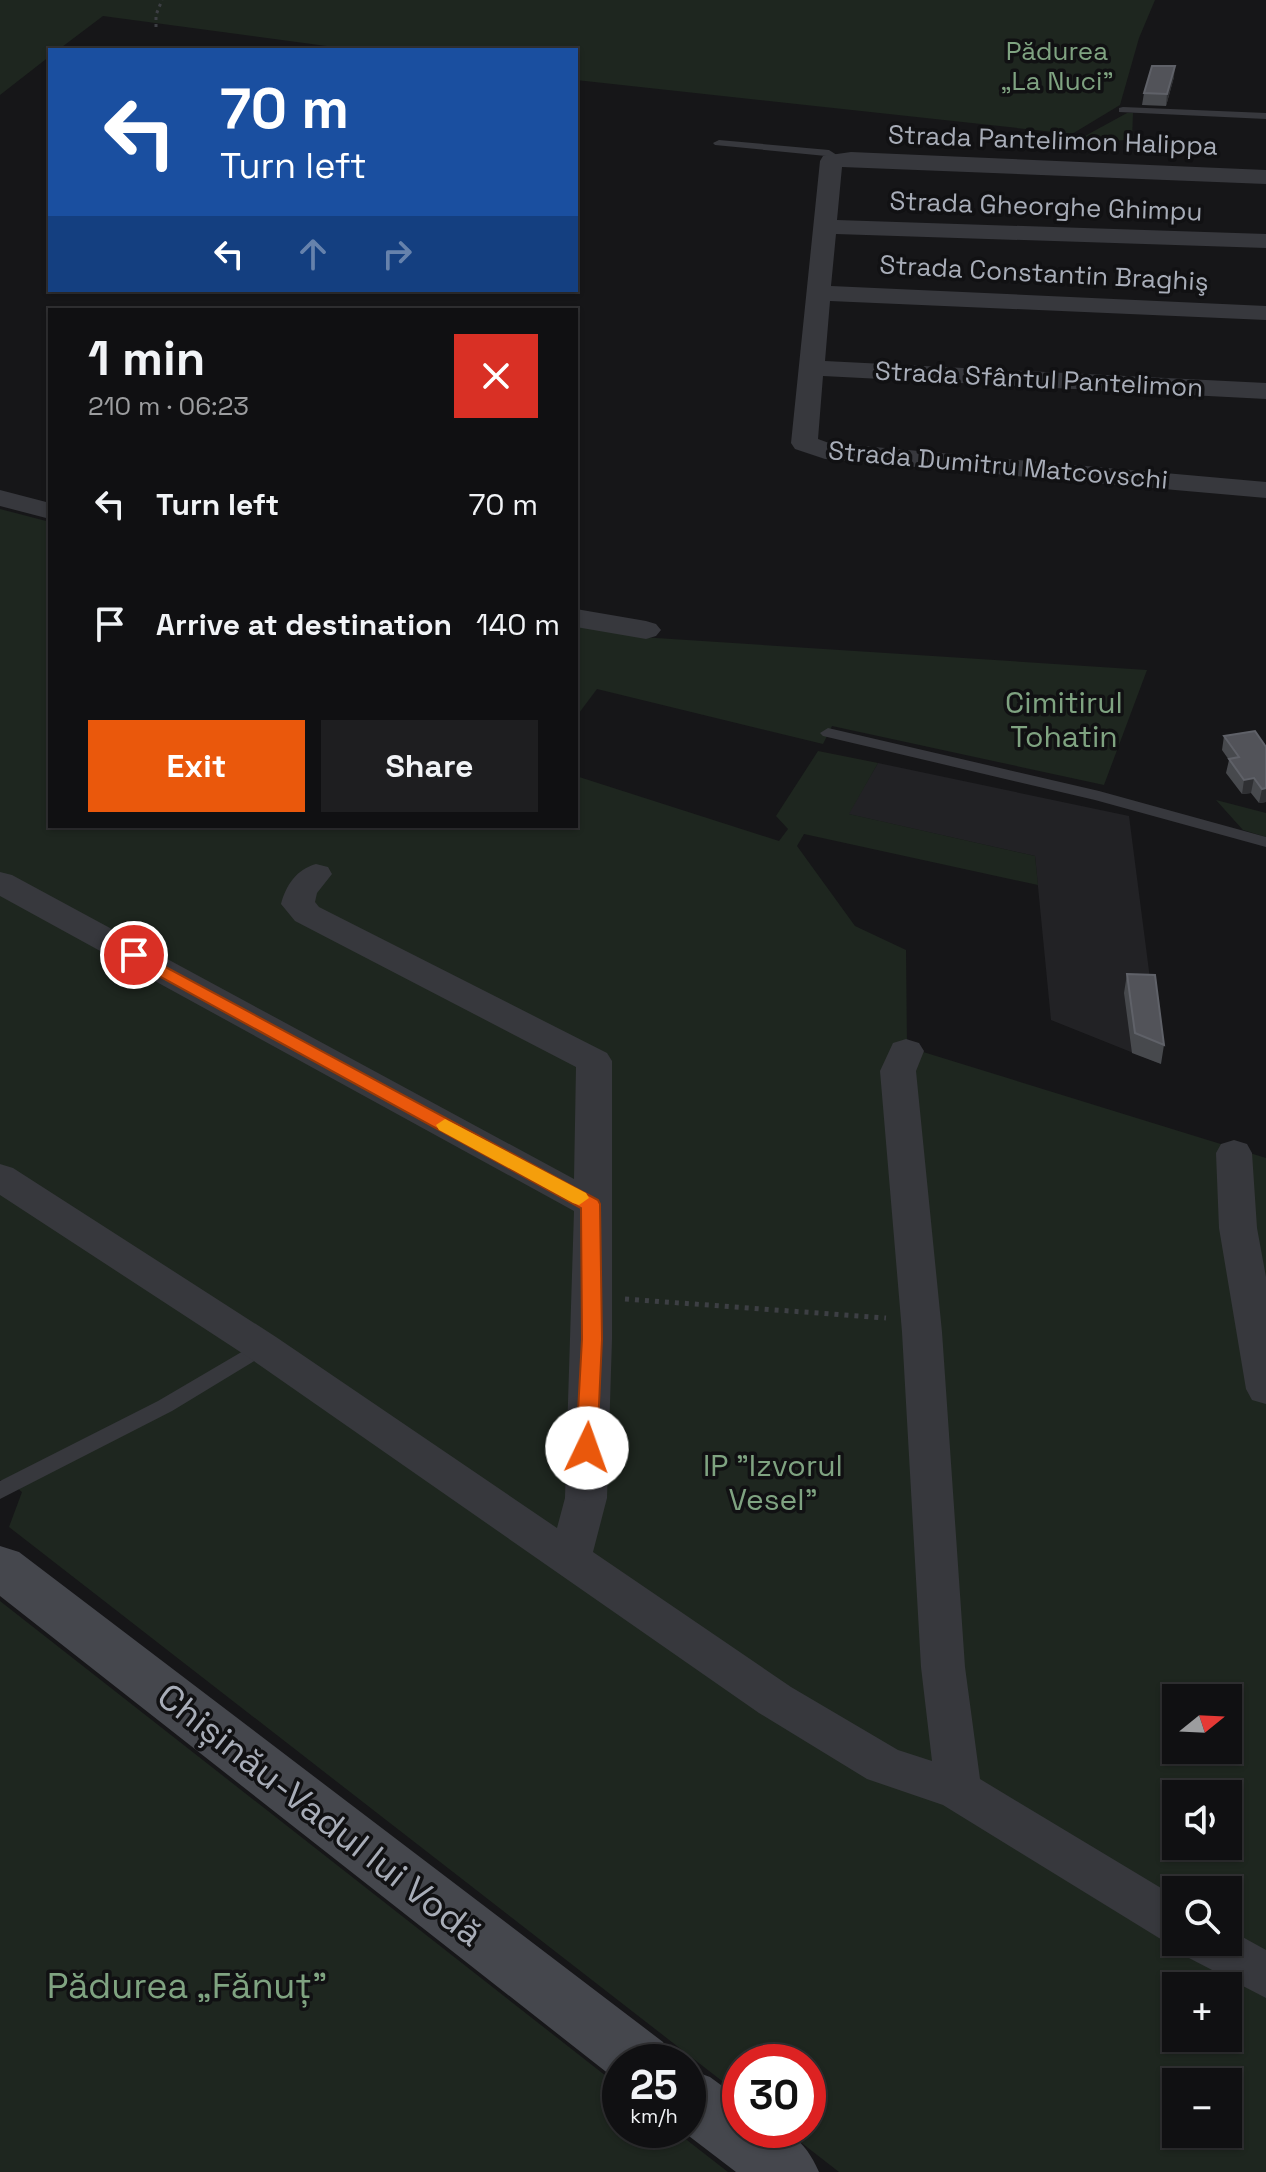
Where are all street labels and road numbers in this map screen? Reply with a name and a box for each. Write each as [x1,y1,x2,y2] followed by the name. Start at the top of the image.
[888,117,1219,163] street label: Strada Pantelimon Halippa
[889,184,1203,228] street label: Strada Gheorghe Ghimpu
[879,247,1209,299] street label: Strada Constantin Braghiş
[874,353,1204,405] street label: Strada Sfântul Pantelimon
[827,433,1169,497] street label: Strada Dumitru Matcovschi
[148,1674,492,1956] street label: Chișinău-Vadul lui Vodă

